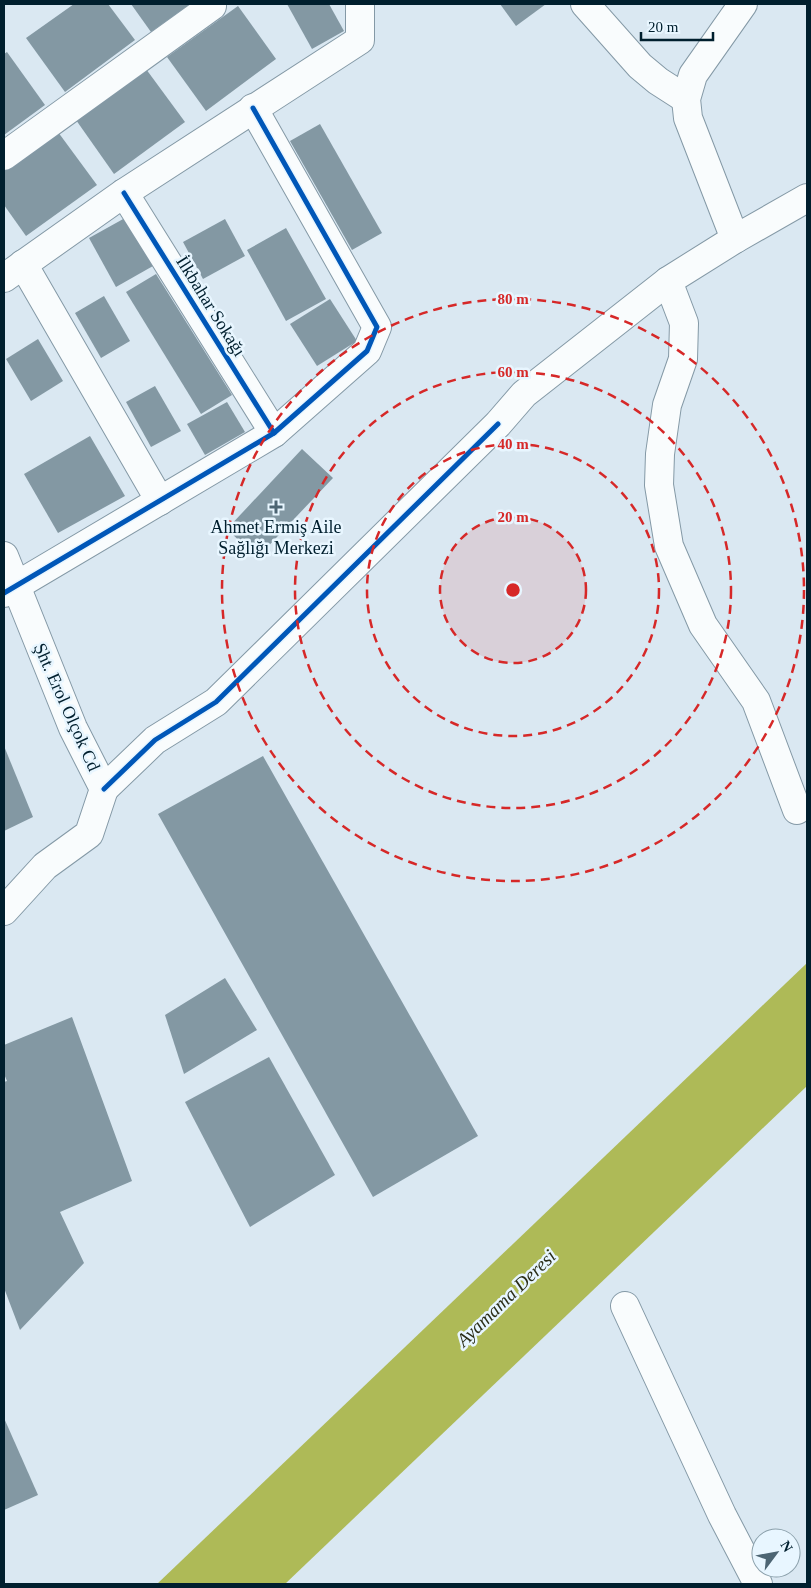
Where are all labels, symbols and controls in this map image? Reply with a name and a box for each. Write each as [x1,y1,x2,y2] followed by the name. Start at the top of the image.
[641,10,714,42] scale bar
[648,19,679,35] text: 20 m
[172,252,250,360] street label: İlkbahar Sokağı
[497,291,529,307] text: 80 m
[497,364,529,380] text: 60 m
[497,436,529,452] text: 40 m
[269,500,283,514] marker: Ahmet Ermiş Aile Sağlığı Merkezi
[497,509,529,525] text: 20 m
[211,517,342,558] place label: Ahmet Ermiş Aile Sağlığı Merkezi
[504,581,522,599] centre of rings
[30,640,104,774] street label: Şht. Erol Olçok Cd
[451,1245,560,1352] water label: Ayamama Deresi
[751,1528,801,1578] north arrow
[778,1538,796,1555] text: N

